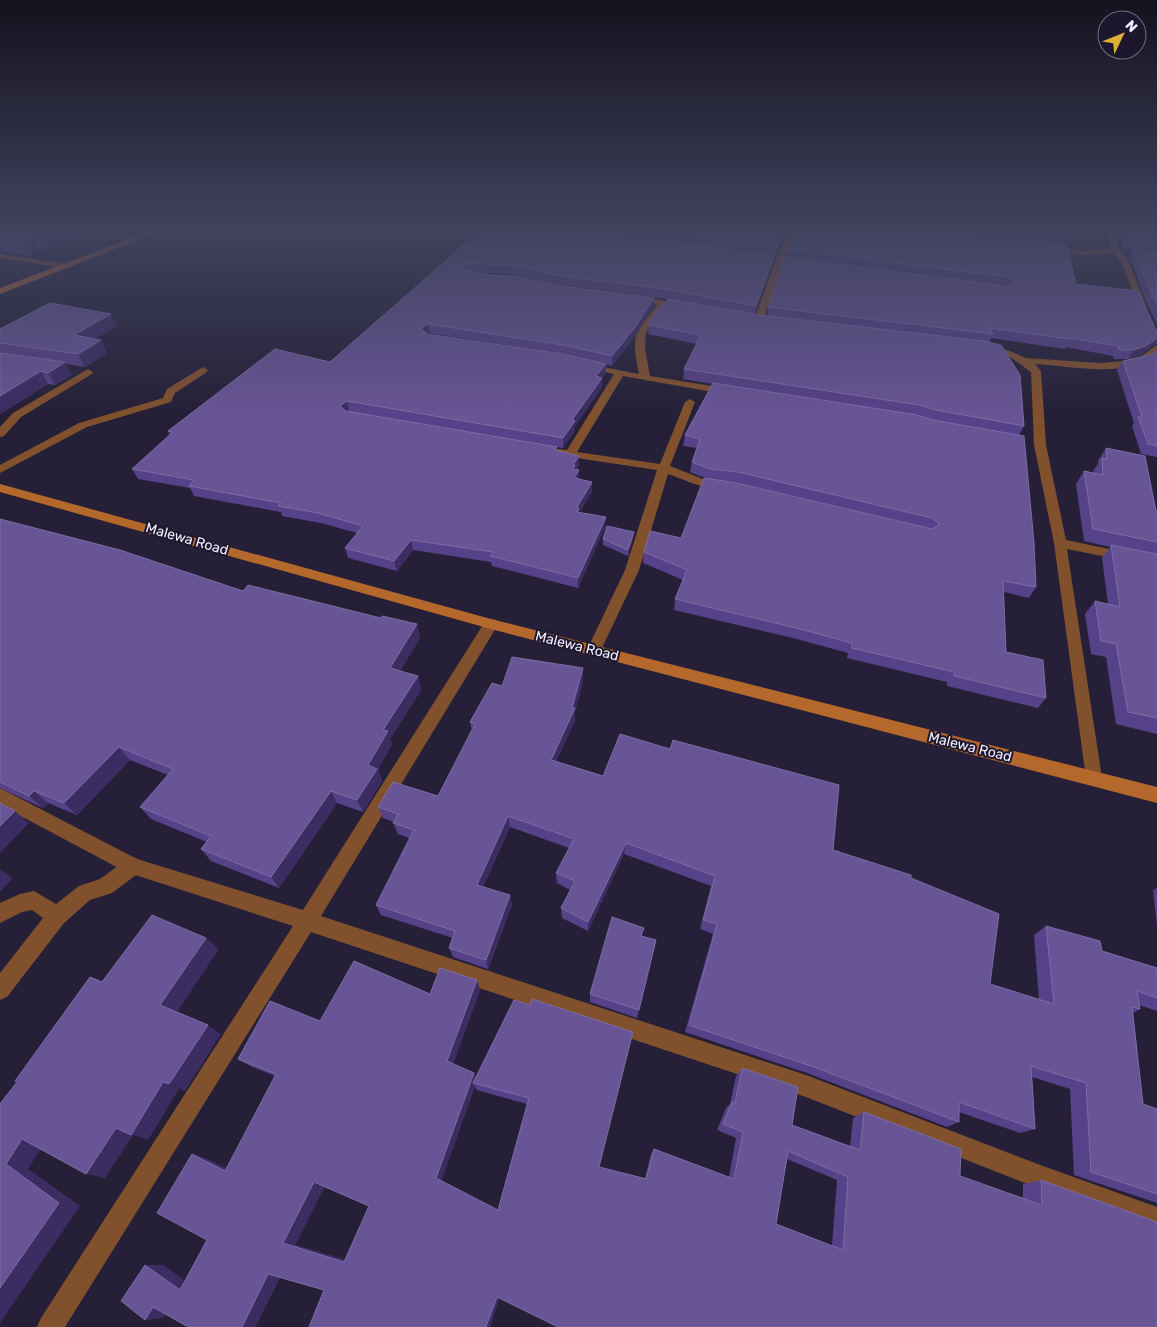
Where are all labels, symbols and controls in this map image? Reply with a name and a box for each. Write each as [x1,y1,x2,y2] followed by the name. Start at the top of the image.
[1097,10,1147,60] north arrow
[1121,17,1141,36] text: N
[144,519,230,559] street label: Malewa Road
[534,627,620,665] street label: Malewa Road
[927,728,1013,766] street label: Malewa Road

